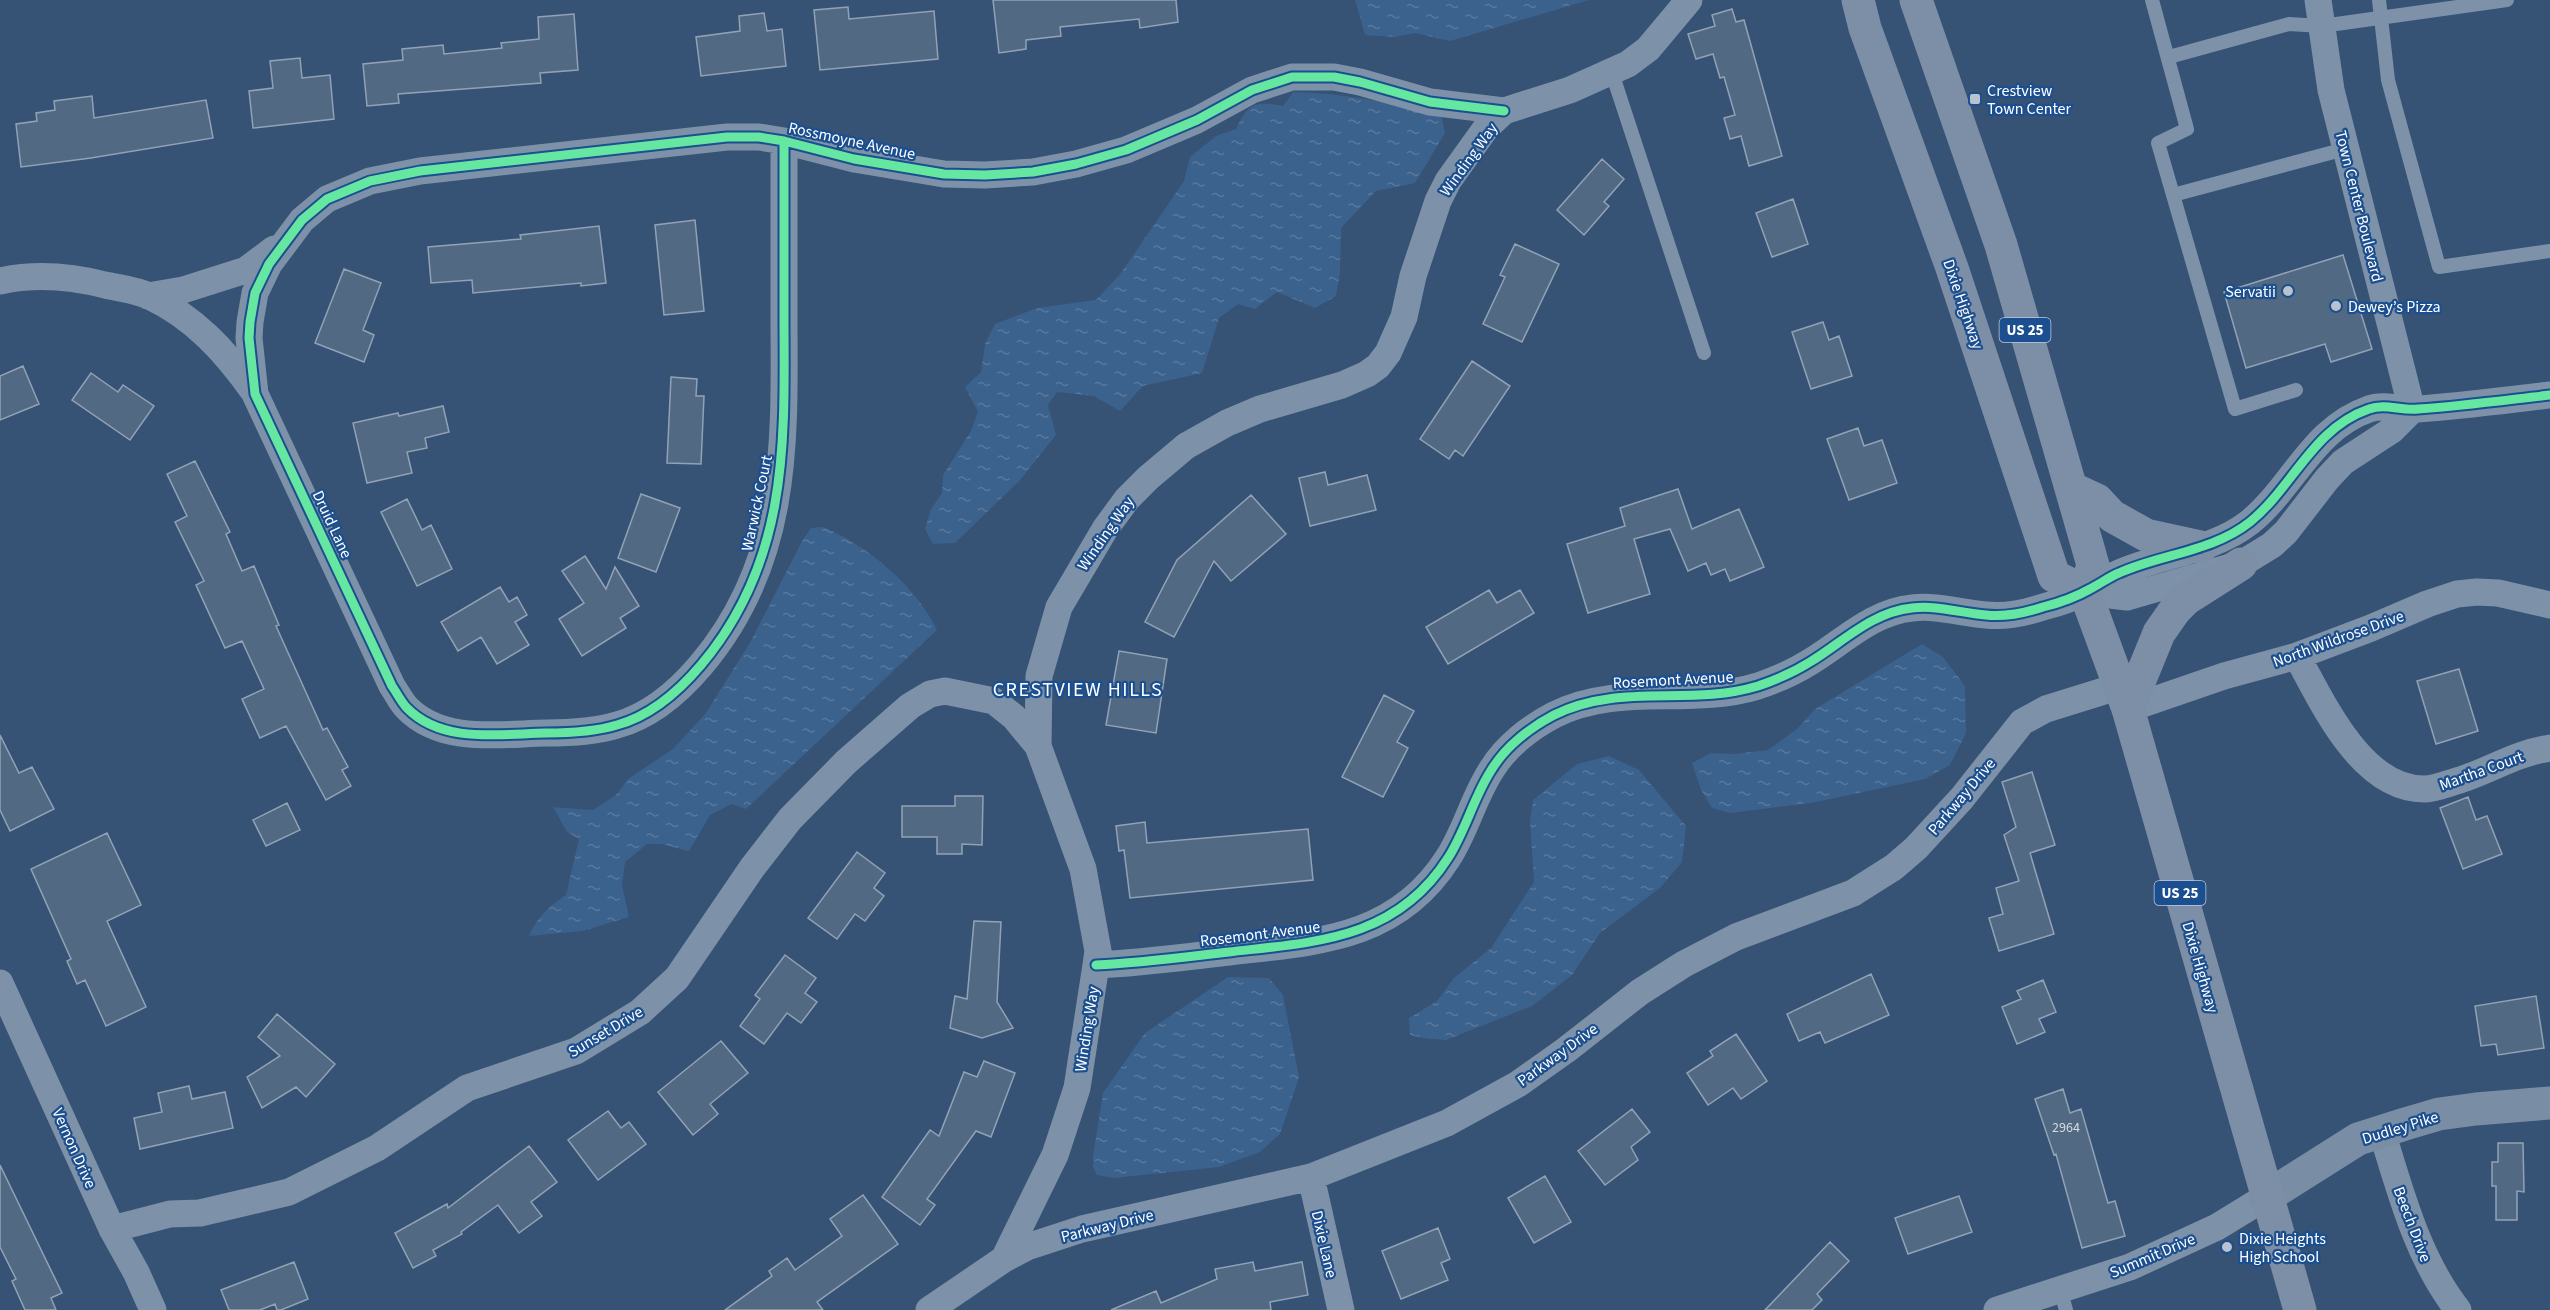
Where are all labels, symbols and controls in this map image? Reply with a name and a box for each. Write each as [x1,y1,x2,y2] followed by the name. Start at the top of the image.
[1987,80,2072,120] place label: Crestview Town Center
[1968,92,1982,106] marker: Crestview Town Center
[786,117,917,165] street label: Rossmoyne Avenue
[1435,118,1503,201] street label: Winding Way
[2330,128,2389,284] street label: Town Center Boulevard
[1937,256,1989,353] street label: Dixie Highway
[2225,281,2276,303] place label: Servatii
[2281,284,2295,298] marker: Servatii
[2348,296,2440,318] place label: Dewey’s Pizza
[2329,299,2343,313] marker: Dewey’s Pizza
[2000,318,2050,342] road number: US 25
[736,453,778,553] street label: Warwick Court
[307,487,357,562] street label: Druid Lane
[1072,492,1140,575] street label: Winding Way
[2270,605,2407,673] street label: North Wildrose Drive
[1612,666,1734,694] street label: Rosemont Avenue
[993,676,1163,704] district label: CRESTVIEW HILLS
[2436,745,2527,796] street label: Martha Court
[1923,753,2001,840] street label: Parkway Drive
[2154,881,2206,905] road number: US 25
[1199,916,1321,952] street label: Rosemont Avenue
[2177,919,2224,1016] street label: Dixie Highway
[1069,984,1105,1073] street label: Winding Way
[564,1001,647,1063] street label: Sunset Drive
[1513,1018,1602,1092] street label: Parkway Drive
[47,1105,102,1192] street label: Vernon Drive
[2359,1106,2441,1150] street label: Dudley Pike
[2052,1118,2080,1138] house number: 2964
[2388,1183,2437,1265] street label: Beech Drive
[1059,1204,1156,1248] street label: Parkway Drive
[1306,1208,1342,1280] street label: Dixie Lane
[2106,1228,2199,1284] street label: Summit Drive
[2239,1228,2326,1268] place label: Dixie Heights High School
[2220,1240,2234,1254] marker: Dixie Heights High School

